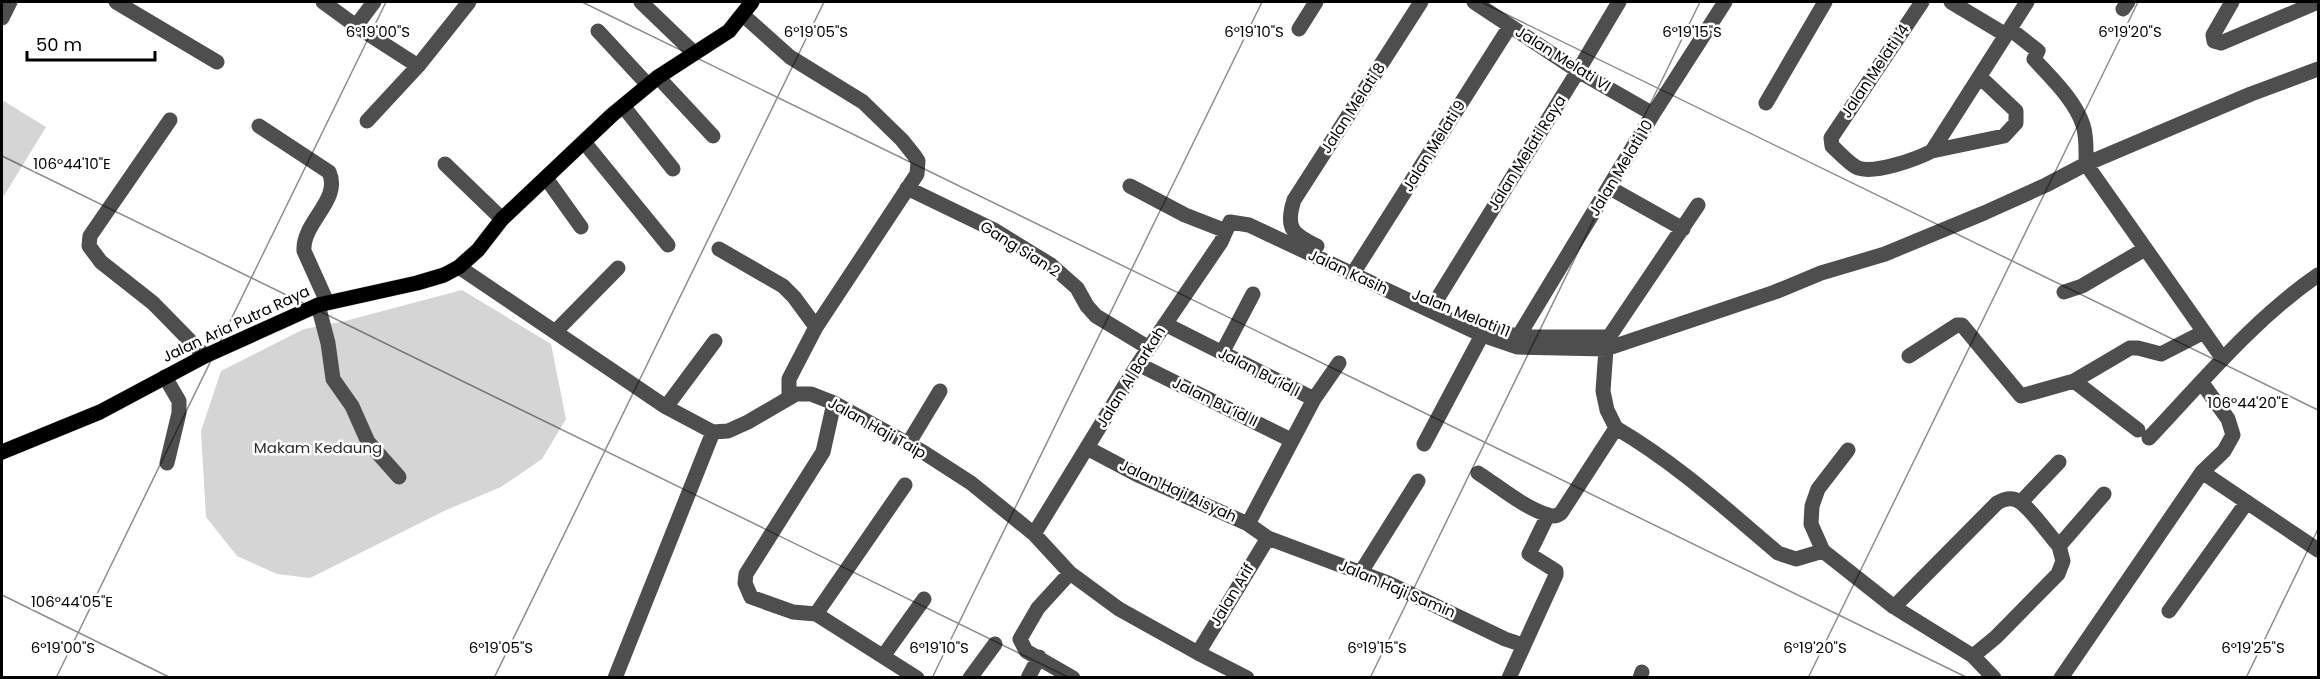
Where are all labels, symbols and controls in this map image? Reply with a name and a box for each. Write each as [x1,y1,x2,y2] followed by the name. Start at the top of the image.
[1835,20,1914,122] street label: Jalan Melati 14
[346,21,410,42] text: 6°19'00"S
[784,21,848,42] text: 6°19'05"S
[1224,21,1284,42] text: 6°19'10"S
[1512,21,1615,96] street label: Jalan Melati VI
[1662,21,1722,42] text: 6°19'15"S
[2098,21,2162,42] text: 6°19'20"S
[27,24,154,62] scale bar
[36,32,82,57] text: 50 m
[1315,58,1390,157] street label: Jalan Melati 8
[1483,91,1571,215] street label: Jalan Melati Raya
[1397,96,1470,195] street label: Jalan Melati 9
[1584,116,1658,220] street label: Jalan Melati 10
[33,153,111,174] text: 106°44'10"E
[976,216,1064,281] street label: Gang Sian 2
[1305,244,1392,299] street label: Jalan Kasih
[159,280,313,367] street label: Jalan Aria Putra Raya
[1409,283,1513,342] street label: Jalan Melati 11
[1091,322,1170,431] street label: Jalan Al Barkah
[1215,342,1304,401] street label: Jalan Bu’id I
[1169,372,1262,431] street label: Jalan Bu’id II
[824,392,930,463] street label: Jalan Haji Taip
[2207,392,2289,413] text: 106°44'20"E
[254,437,382,458] park label: Makam Kedaung
[1116,454,1240,527] street label: Jalan Haji Aisyah
[1335,554,1459,623] street label: Jalan Haji Samin
[1205,559,1259,630] street label: Jalan Arif
[31,591,113,612] text: 106°44'05"E
[31,637,95,658] text: 6°19'00"S
[469,637,533,658] text: 6°19'05"S
[909,637,969,658] text: 6°19'10"S
[1347,637,1407,658] text: 6°19'15"S
[1783,637,1847,658] text: 6°19'20"S
[2221,637,2285,658] text: 6°19'25"S

